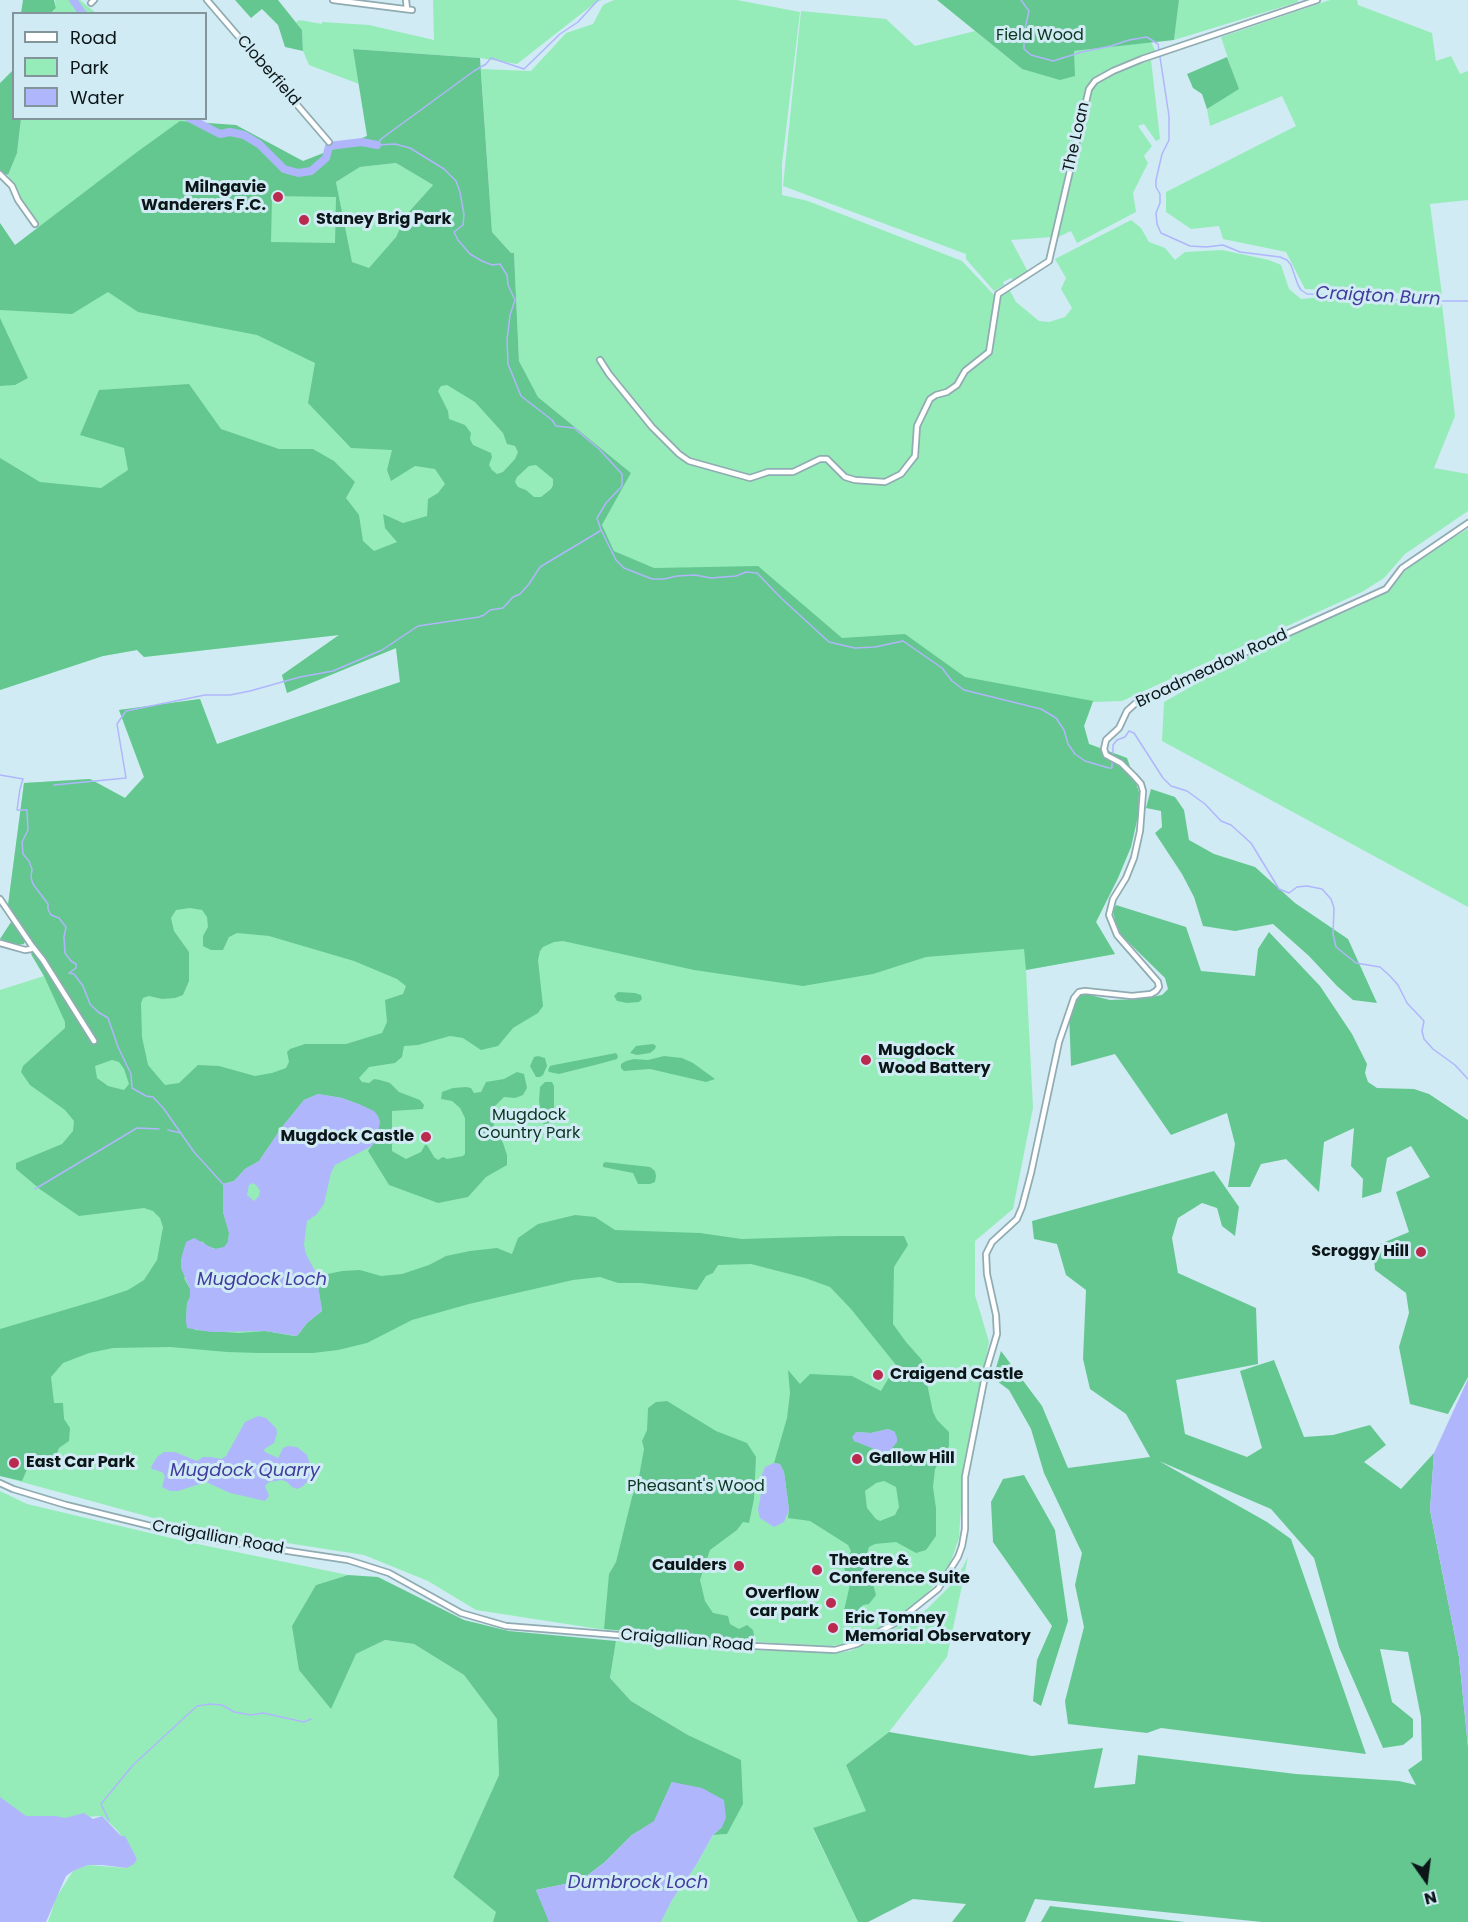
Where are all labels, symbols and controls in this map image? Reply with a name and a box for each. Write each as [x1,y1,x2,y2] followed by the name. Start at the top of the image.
[12,12,207,120] legend
[70,25,117,50] text: Road
[996,26,1084,46] park label: Field Wood
[232,32,304,110] street label: Cloberfield
[70,55,109,80] text: Park
[70,85,124,110] text: Water
[1060,100,1094,174] street label: The Loan
[141,178,266,216] place label: Milngavie Wanderers F.C.
[271,190,285,204] marker: Milngavie Wanderers F.C.
[316,210,451,230] place label: Staney Brig Park
[297,213,311,227] marker: Staney Brig Park
[1315,283,1441,311] water label: Craigton Burn
[1133,625,1291,713] street label: Broadmeadow Road
[878,1041,991,1079] place label: Mugdock Wood Battery
[859,1053,873,1067] marker: Mugdock Wood Battery
[478,1106,580,1144] park label: Mugdock Country Park
[281,1127,414,1147] place label: Mugdock Castle
[419,1130,433,1144] marker: Mugdock Castle
[1311,1242,1409,1262] place label: Scroggy Hill
[1414,1245,1428,1259] marker: Scroggy Hill
[197,1269,327,1291] water label: Mugdock Loch
[890,1365,1023,1385] place label: Craigend Castle
[871,1368,885,1382] marker: Craigend Castle
[869,1449,955,1469] place label: Gallow Hill
[850,1452,864,1466] marker: Gallow Hill
[26,1453,135,1473] place label: East Car Park
[7,1456,21,1470] marker: East Car Park
[170,1460,320,1482] water label: Mugdock Quarry
[627,1477,765,1497] park label: Pheasant's Wood
[151,1517,285,1559] street label: Craigallian Road
[829,1551,970,1589] place label: Theatre & Conference Suite
[652,1556,727,1576] place label: Caulders
[732,1559,746,1573] marker: Caulders
[810,1563,824,1577] marker: Theatre & Conference Suite
[745,1584,819,1622] place label: Overflow car park
[824,1596,838,1610] marker: Overflow car park
[845,1609,1031,1647] place label: Eric Tomney Memorial Observatory
[826,1621,840,1635] marker: Eric Tomney Memorial Observatory
[620,1626,754,1656] street label: Craigallian Road
[1396,1850,1456,1910] north arrow
[568,1872,708,1894] water label: Dumbrock Loch
[1422,1885,1439,1911] text: N

